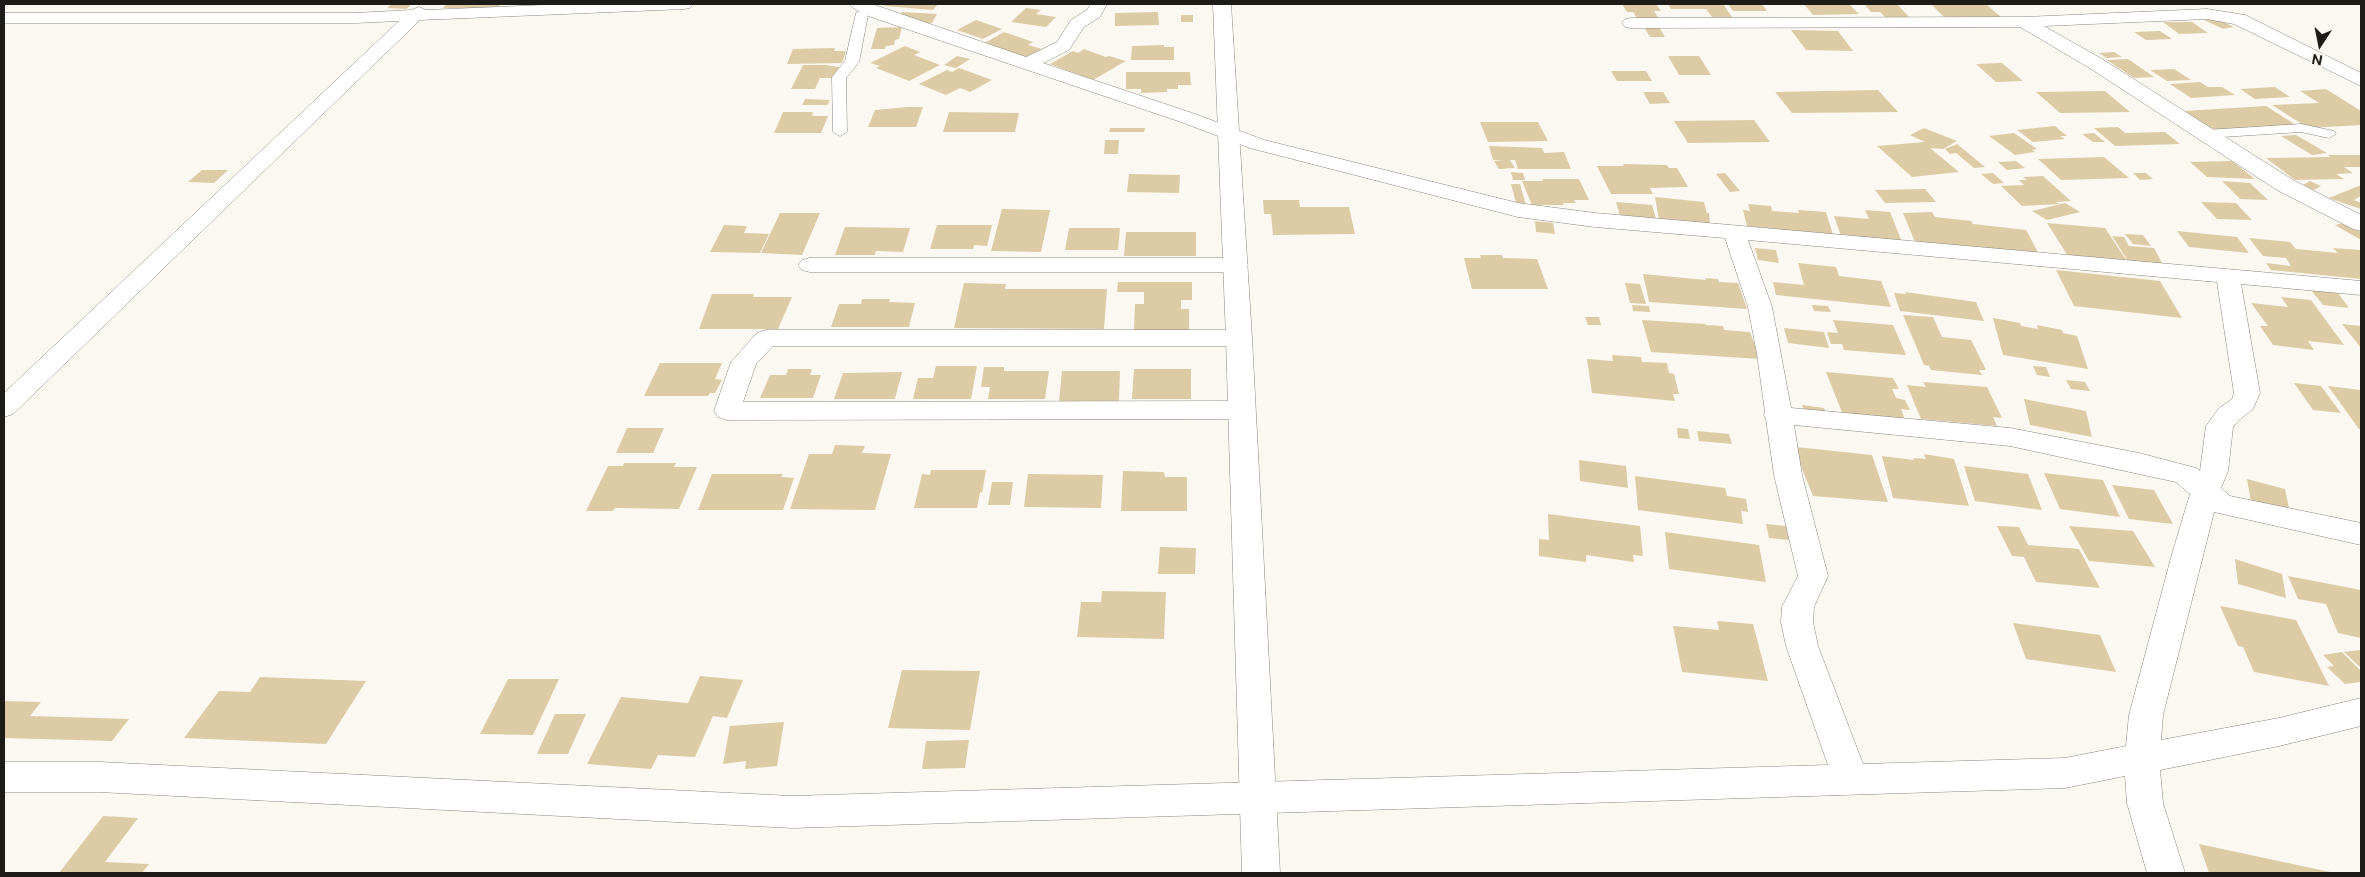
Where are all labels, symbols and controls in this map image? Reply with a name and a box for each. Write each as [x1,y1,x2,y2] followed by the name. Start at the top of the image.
[2295,20,2345,70] north arrow
[2310,51,2324,69] text: N

